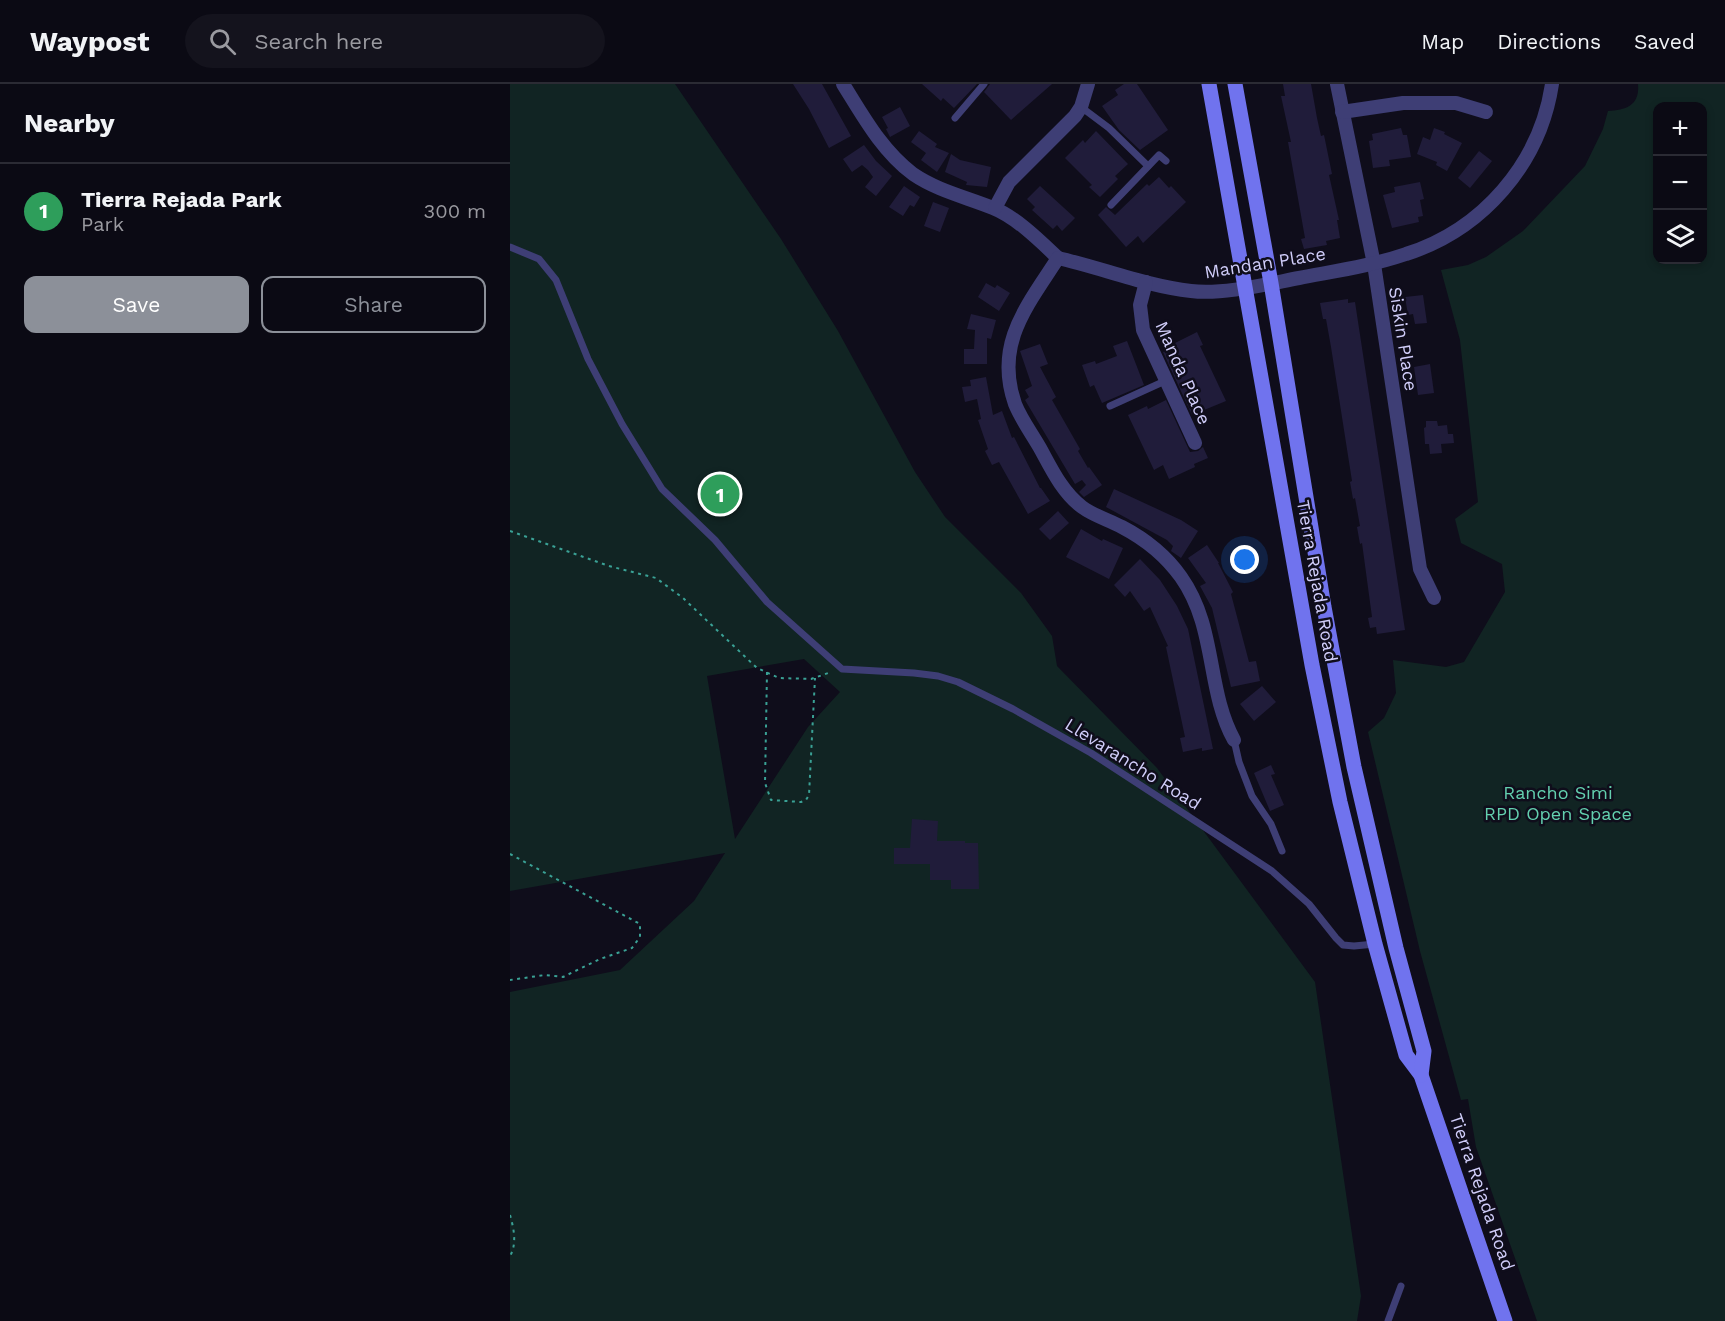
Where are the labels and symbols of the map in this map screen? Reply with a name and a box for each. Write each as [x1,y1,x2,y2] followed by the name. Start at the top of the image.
[1203,243,1327,282] street label: Mandan Place
[1385,285,1422,392] street label: Siskin Place
[1151,318,1216,428] street label: Manda Place
[700,472,740,516] pin: 1
[1293,498,1342,664] street label: Tierra Rejada Road
[1230,545,1259,574] your location
[1061,713,1205,814] street label: Llevarancho Road
[1484,782,1632,824] park label: Rancho Simi RPD Open Space
[1446,1111,1519,1273] street label: Tierra Rejada Road

